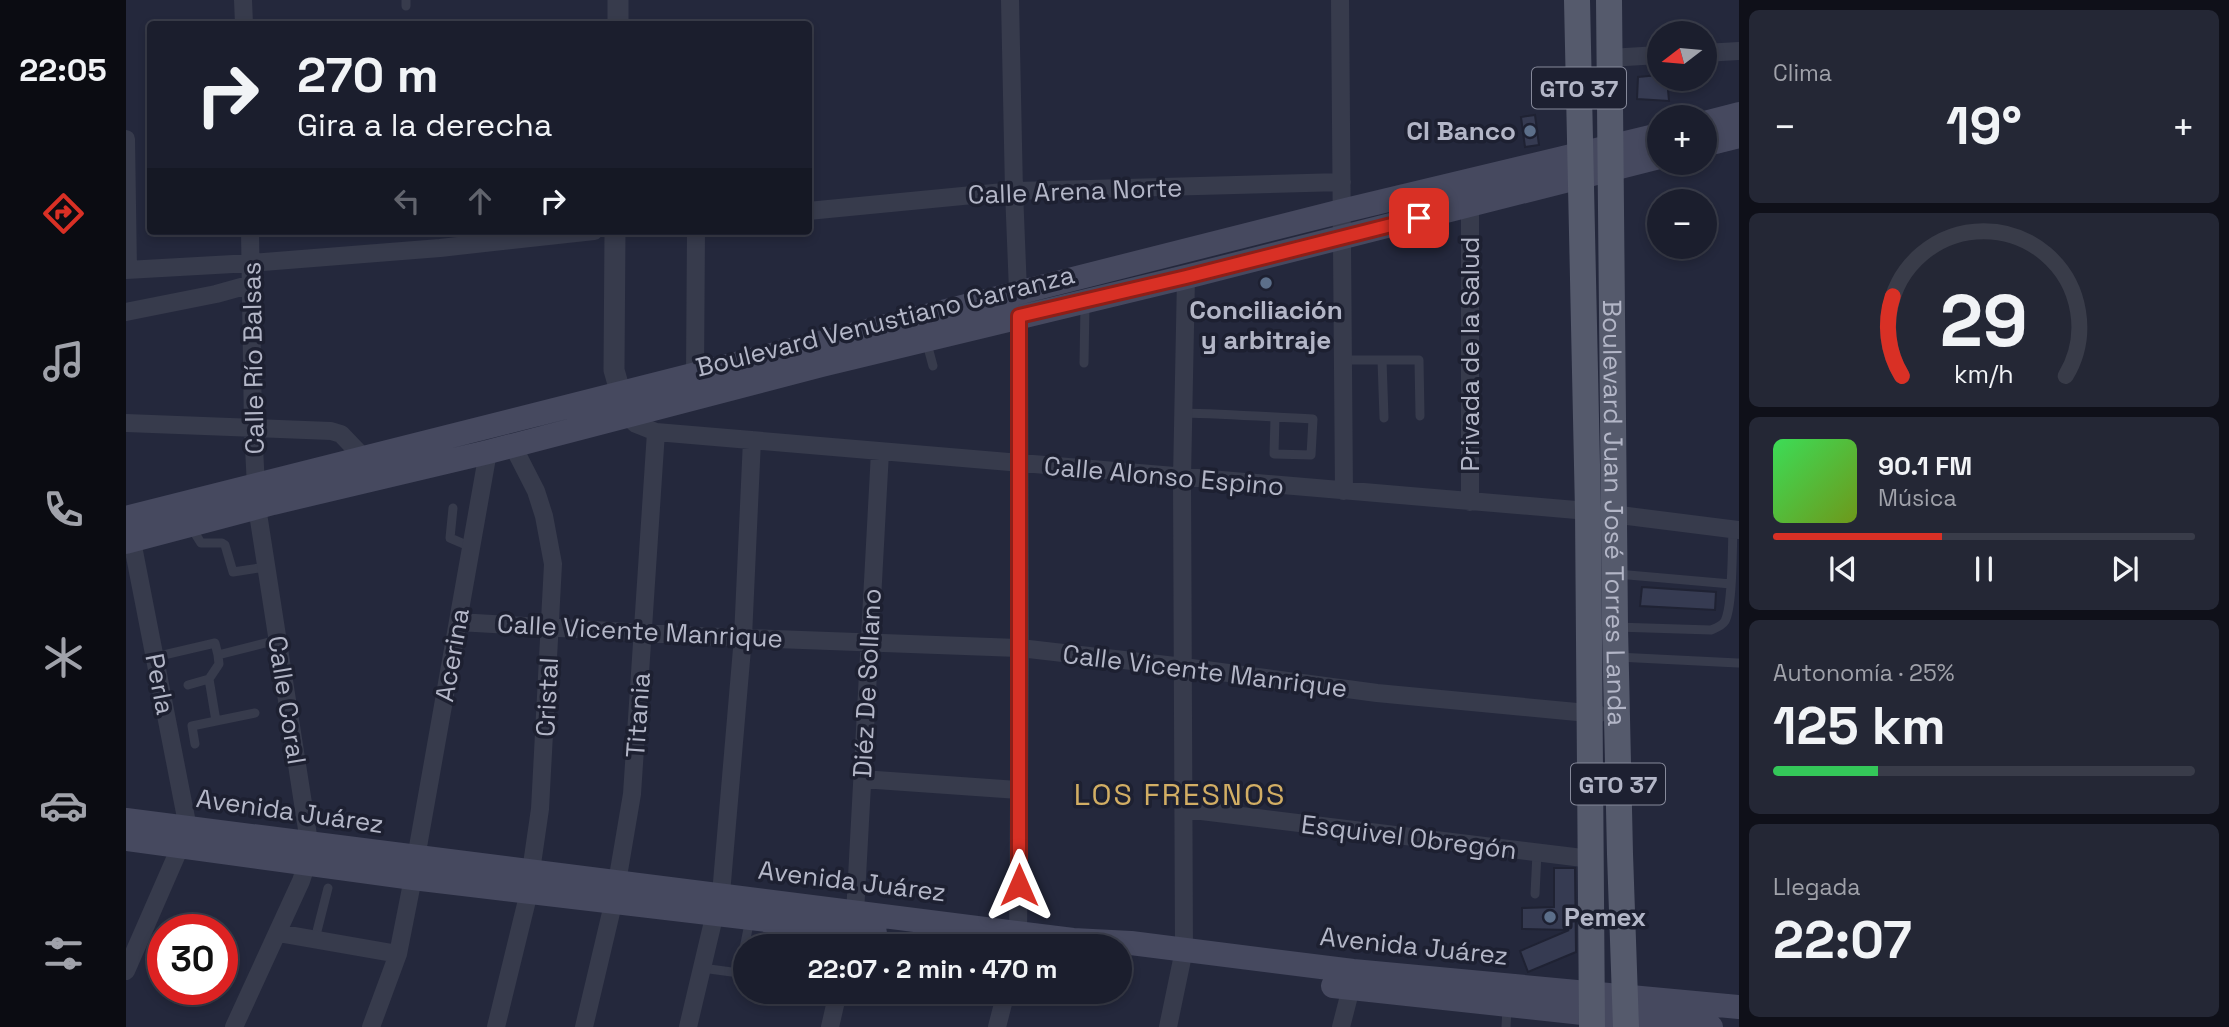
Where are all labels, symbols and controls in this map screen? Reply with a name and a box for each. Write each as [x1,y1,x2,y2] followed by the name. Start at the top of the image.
[1647,21,1717,91] north arrow
[1647,21,1717,259] map controls
[297,44,439,106] text: 270 m
[182,49,273,140] icon: right
[19,50,107,90] text: 22:05
[1773,58,1832,88] text: Clima
[1532,68,1626,108] road number: GTO 37
[1946,93,2022,159] text: 19°
[1773,103,1797,151] text: −
[2171,103,2195,151] text: +
[297,105,552,145] text: Gira a la derecha
[1647,105,1717,175] button: +
[1406,114,1516,148] place label: CI Banco
[1522,123,1538,139] marker: CI Banco
[967,170,1183,212] street label: Calle Arena Norte
[388,182,426,220] icon: left
[461,182,499,220] icon: ahead
[534,182,572,220] icon: right
[1389,188,1449,248] pin
[39,189,88,238] icon: directions
[1647,189,1717,259] button: −
[1400,199,1438,237] icon: arrive
[1453,236,1487,472] street label: Privada de la Salud
[692,257,1078,385] street label: Boulevard Venustiano Carranza
[234,261,272,455] street label: Calle Río Balsas
[1258,275,1274,291] marker: Conciliación y arbitraje
[1940,275,2028,368] text: 29
[1189,293,1343,357] place label: Conciliación y arbitraje
[1595,300,1634,727] street label: Boulevard Juan José Torres Landa
[39,337,88,386] icon: music
[1954,358,2014,390] text: km/h
[1043,449,1285,503] street label: Calle Alonso Espino
[1878,449,1972,483] text: 90.1 FM
[1878,483,1957,513] text: Música
[39,485,88,534] icon: phone
[1824,550,1862,588] icon: previous
[1965,550,2003,588] icon: pause
[2106,550,2144,588] icon: next
[845,587,889,779] street label: Diéz De Sollano
[427,606,477,704] street label: Acerina
[496,607,784,655] street label: Calle Vicente Manrique
[39,633,88,682] icon: climate
[260,633,314,767] street label: Calle Coral
[1061,637,1349,705] street label: Calle Vicente Manrique
[137,650,183,718] street label: Perla
[528,656,566,738] street label: Cristal
[1773,658,1954,688] text: Autonomía · 25%
[618,671,658,759] street label: Titania
[1773,693,1946,759] text: 125 km
[1571,764,1665,804] road number: GTO 37
[1074,775,1286,814] district label: LOS FRESNOS
[39,781,88,830] icon: car
[194,781,386,841] street label: Avenida Juárez
[1299,807,1519,867] street label: Esquivel Obregón
[982,848,1056,922] position arrow
[756,853,948,909] street label: Avenida Juárez
[1773,872,1861,902] text: Llegada
[1564,900,1646,934] place label: Pemex
[1773,907,1912,973] text: 22:07
[1542,909,1558,925] marker: Pemex
[147,914,238,1005] speed limit sign: 30
[1318,919,1510,973] street label: Avenida Juárez
[39,929,88,978] icon: filters
[808,952,1057,986] text: 22:07 · 2 min · 470 m

